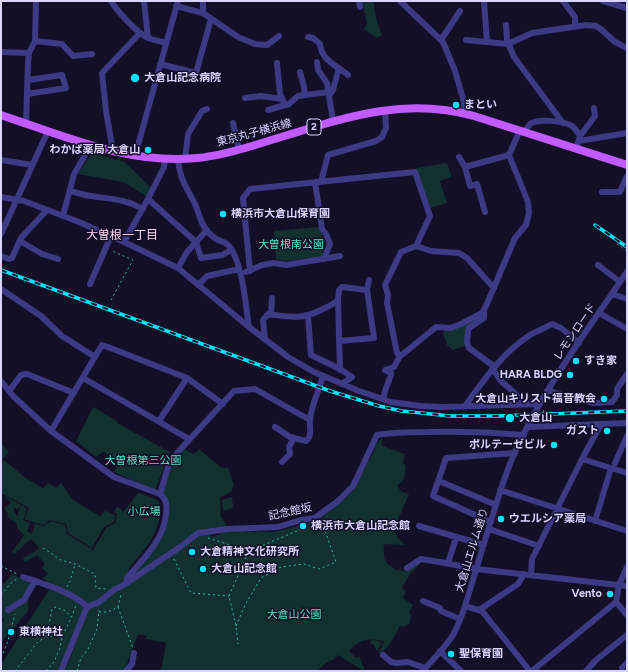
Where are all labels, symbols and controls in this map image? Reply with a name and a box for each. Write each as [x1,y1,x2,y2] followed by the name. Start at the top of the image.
[144,71,221,85] place label: 大倉山記念病院
[129,72,141,84] marker: 大倉山記念病院
[464,98,497,112] place label: まとい
[451,100,461,110] marker: まとい
[215,117,293,149] street label: 東京丸子横浜線
[307,119,321,135] road number: 2
[49,143,140,157] place label: わかば薬局 大倉山
[143,145,153,155] marker: わかば薬局 大倉山
[231,207,330,221] place label: 横浜市大倉山保育園
[218,209,228,219] marker: 横浜市大倉山保育園
[86,228,158,242] district label: 大曽根一丁目
[258,238,324,252] park label: 大曽根南公園
[551,301,599,363] street label: レモンロード
[584,354,617,368] place label: すき家
[571,356,581,366] marker: すき家
[500,368,562,382] place label: HARA BLDG
[565,370,575,380] marker: HARA BLDG
[475,392,596,406] place label: 大倉山キリスト福音教会
[599,394,609,404] marker: 大倉山キリスト福音教会
[519,411,552,425] place label: 大倉山
[504,412,516,424] marker: 大倉山
[566,424,599,438] place label: ガスト
[602,426,612,436] marker: ガスト
[469,438,546,452] place label: ポルテーゼビル
[549,440,559,450] marker: ポルテーゼビル
[105,454,181,468] park label: 大曽根第三公園
[267,501,313,523] street label: 記念館坂
[128,505,160,519] park label: 小広場
[453,506,491,594] street label: 大倉山エルム通り
[509,512,586,526] place label: ウエルシア薬局
[496,514,506,524] marker: ウエルシア薬局
[311,519,410,533] place label: 横浜市大倉山記念館
[298,521,308,531] marker: 横浜市大倉山記念館
[200,545,299,559] place label: 大倉精神文化研究所
[187,547,197,557] marker: 大倉精神文化研究所
[211,562,277,576] place label: 大倉山記念館
[198,564,208,574] marker: 大倉山記念館
[571,587,602,601] place label: Vento
[605,589,615,599] marker: Vento
[267,608,321,622] park label: 大倉山公園
[19,625,63,639] place label: 東横神社
[6,627,16,637] marker: 東横神社
[459,647,503,661] place label: 聖保育園
[446,649,456,659] marker: 聖保育園

